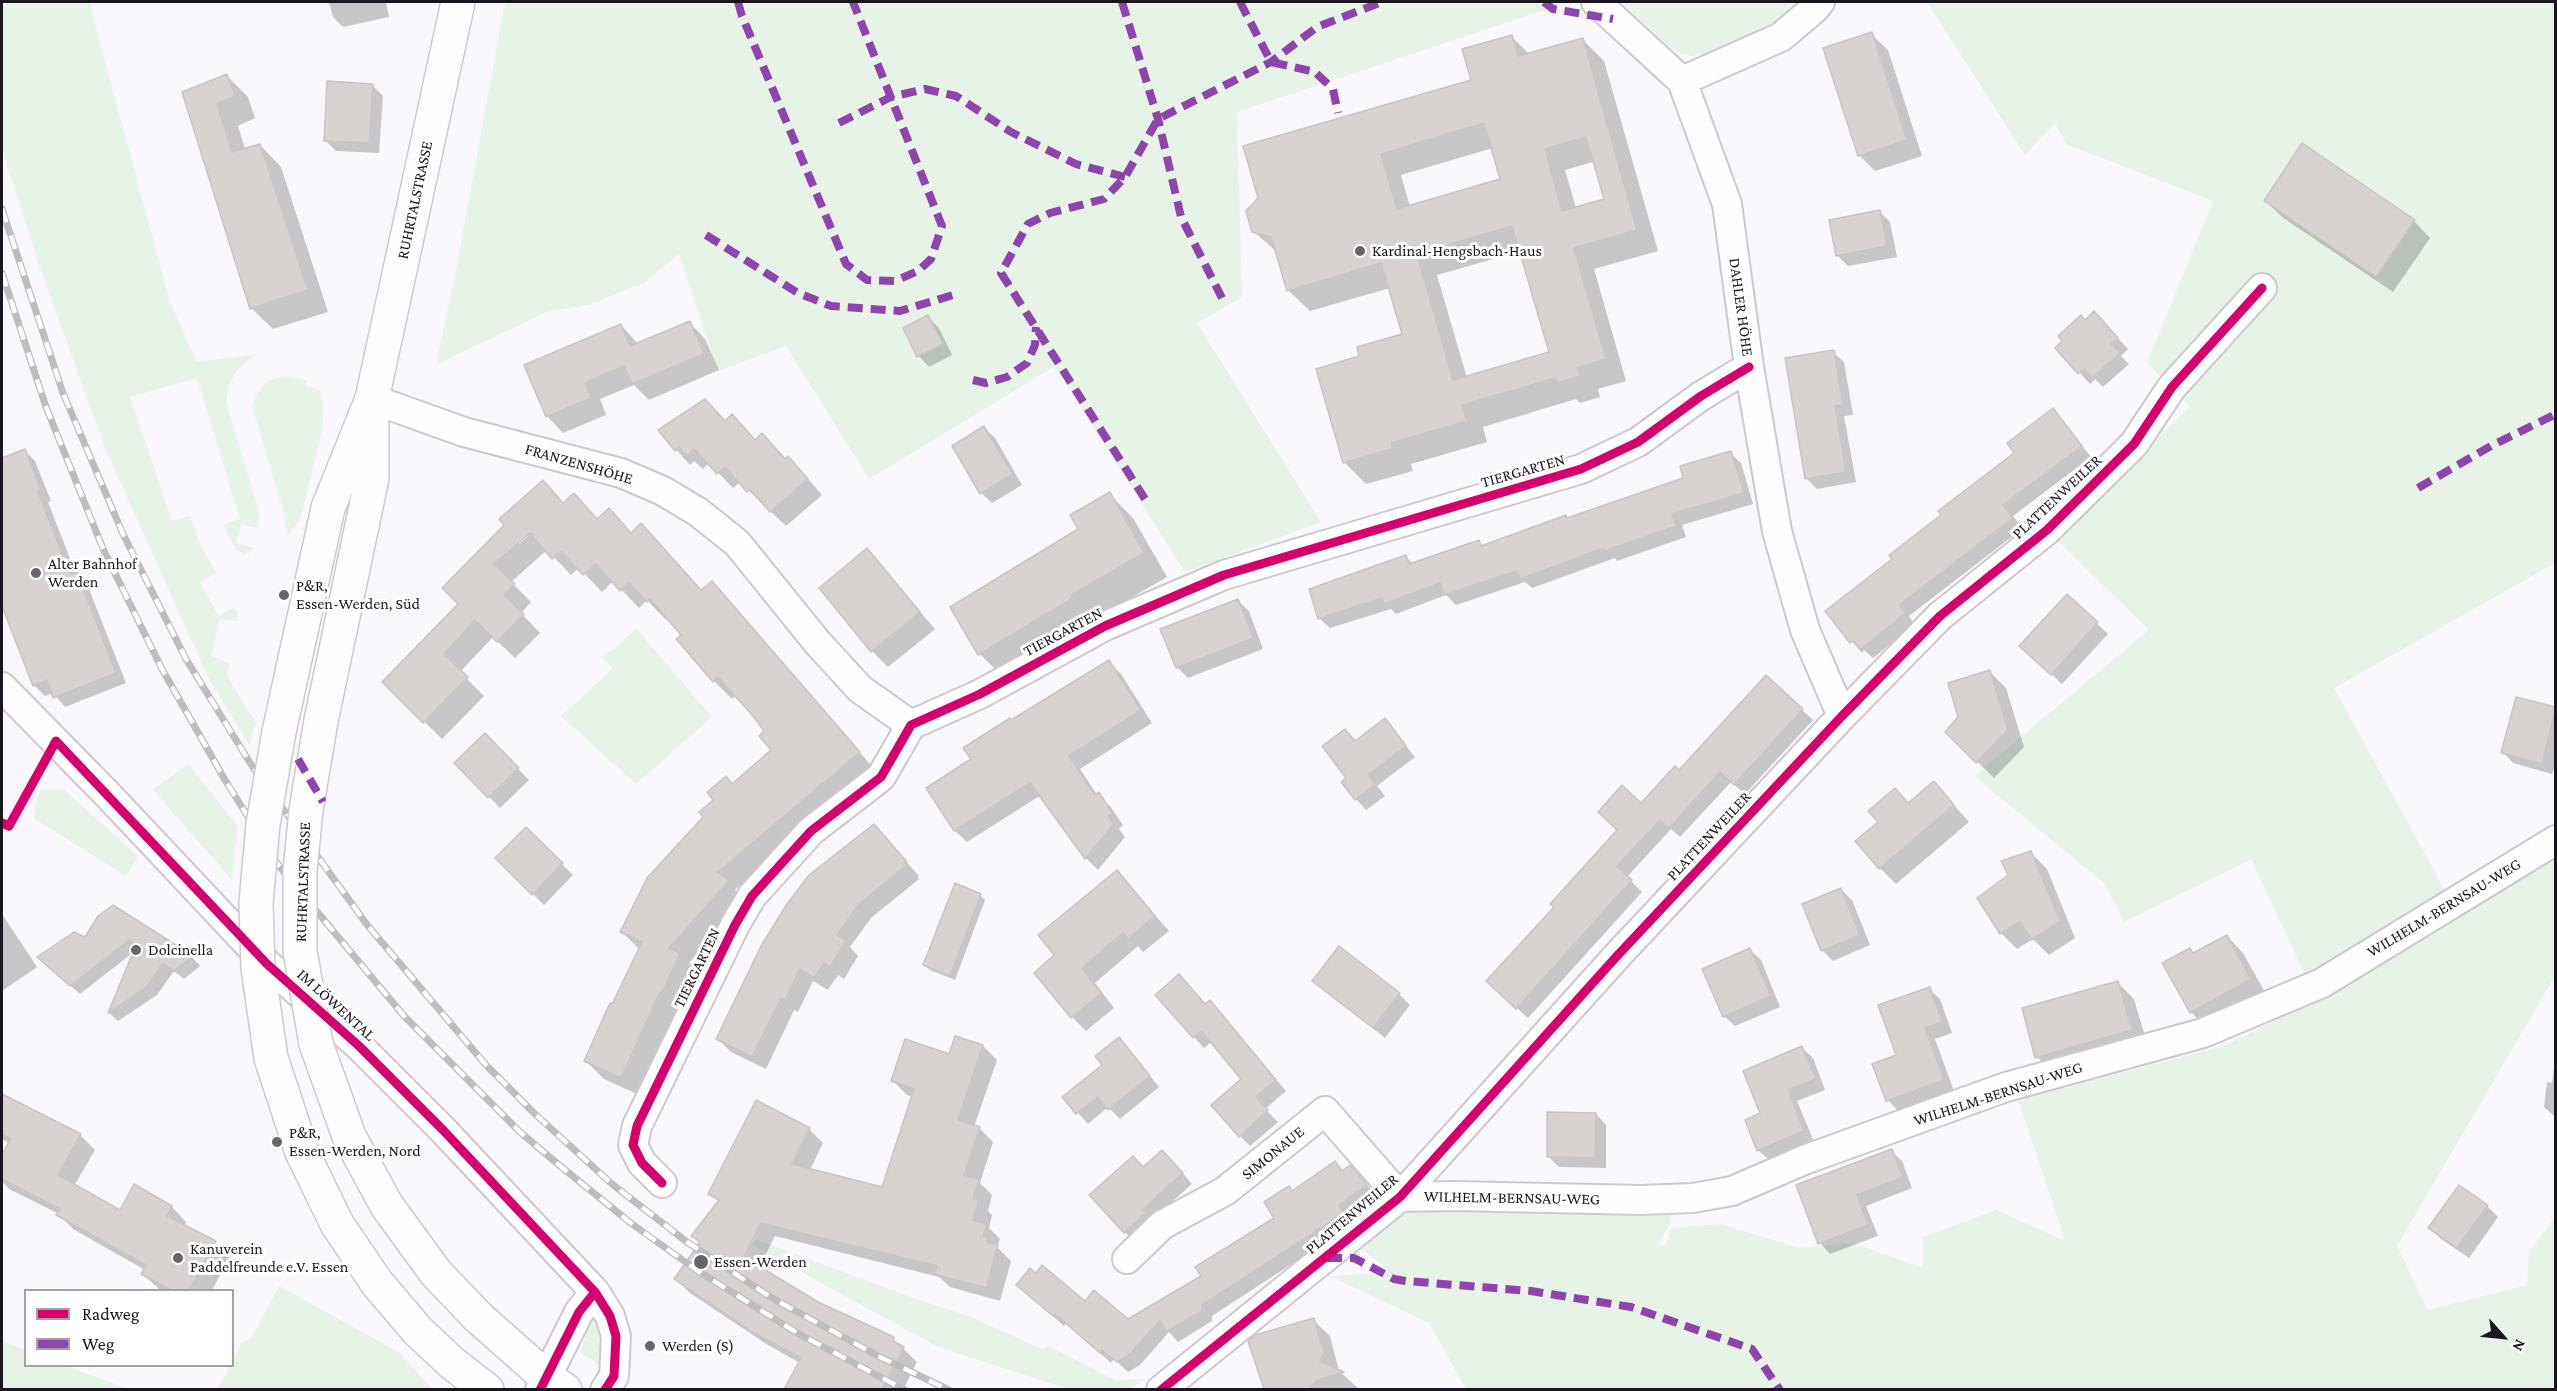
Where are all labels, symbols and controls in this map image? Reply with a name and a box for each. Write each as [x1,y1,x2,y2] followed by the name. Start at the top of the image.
[393,139,437,261] street label: RUHRTALSTRASSE
[1372,241,1542,261] place label: Kardinal-Hengsbach-Haus
[1353,244,1367,258] marker: Kardinal-Hengsbach-Haus
[1725,257,1757,357] street label: DAHLER HÖHE
[523,439,635,489] street label: FRANZENSHÖHE
[1479,450,1567,492] street label: TIERGARTEN
[2008,451,2106,543] street label: PLATTENWEILER
[48,554,137,592] place label: Alter Bahnhof Werden
[29,566,43,580] marker: Alter Bahnhof Werden
[296,576,420,614] place label: P&R, Essen-Werden, Süd
[277,588,291,602] marker: P&R, Essen-Werden, Süd
[1020,603,1106,661] street label: TIERGARTEN
[1663,787,1755,885] street label: PLATTENWEILER
[291,822,315,942] street label: RUHRTALSTRASSE
[2364,854,2524,962] street label: WILHELM-BERNSAU-WEG
[669,925,725,1011] street label: TIERGARTEN
[148,940,213,960] place label: Dolcinella
[129,943,143,957] marker: Dolcinella
[293,965,379,1045] street label: IM LÖWENTAL
[1911,1058,2085,1130] street label: WILHELM-BERNSAU-WEG
[1238,1122,1308,1184] street label: SIMONAUE
[289,1123,421,1161] place label: P&R, Essen-Werden, Nord
[270,1135,284,1149] marker: P&R, Essen-Werden, Nord
[1302,1170,1402,1258] street label: PLATTENWEILER
[1424,1187,1600,1209] street label: WILHELM-BERNSAU-WEG
[190,1239,348,1277] place label: Kanuverein Paddelfreunde e.V. Essen
[171,1251,185,1265] marker: Kanuverein Paddelfreunde e.V. Essen
[714,1252,807,1272] place label: Essen-Werden
[692,1253,710,1271] marker: Essen-Werden
[24,1289,234,1367] legend
[82,1304,139,1324] text: Radweg
[2473,1307,2533,1367] north arrow
[82,1334,114,1354] text: Weg
[662,1336,734,1356] place label: Werden (S)
[2509,1337,2530,1354] text: N
[643,1339,657,1353] marker: Werden (S)

